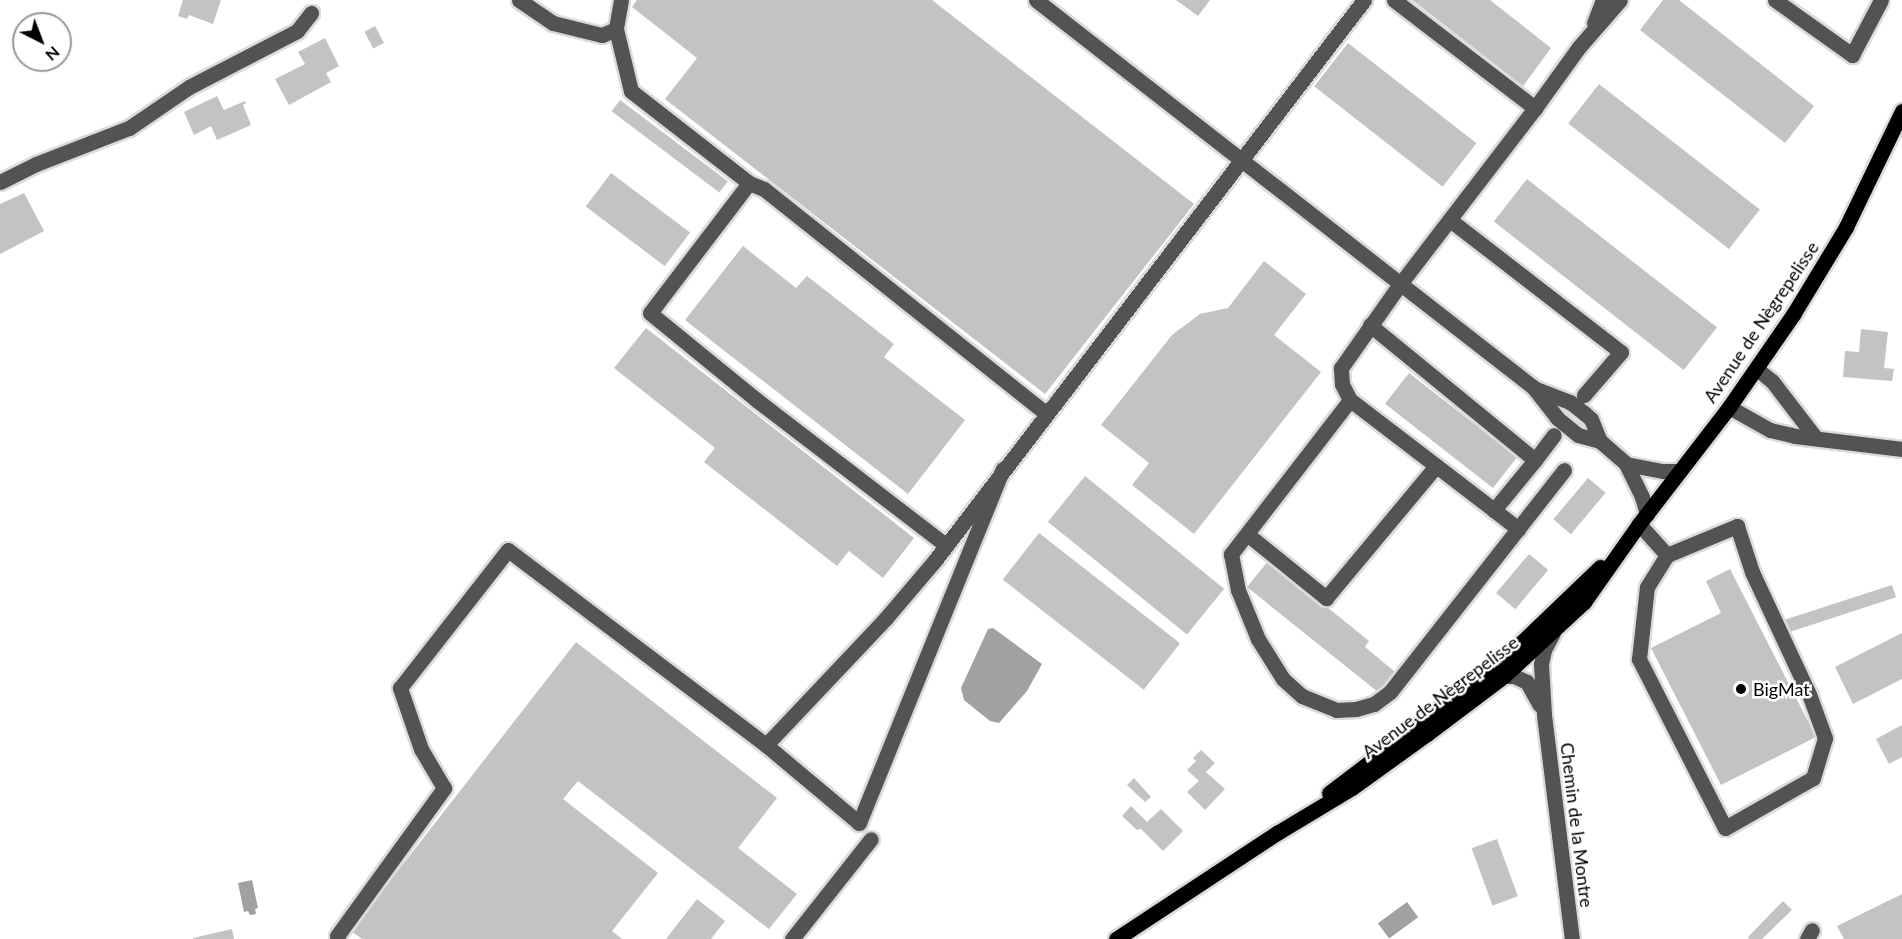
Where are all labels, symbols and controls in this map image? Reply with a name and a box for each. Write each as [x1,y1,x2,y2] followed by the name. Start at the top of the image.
[12,12,72,72] north arrow
[42,43,64,65] text: N
[1699,237,1823,407] street label: Avenue de Nègrepelisse
[1358,631,1522,763] street label: Avenue de Nègrepelisse
[1753,678,1810,700] place label: BigMat
[1734,682,1748,696] marker: BigMat
[1556,741,1598,909] street label: Chemin de la Montre

